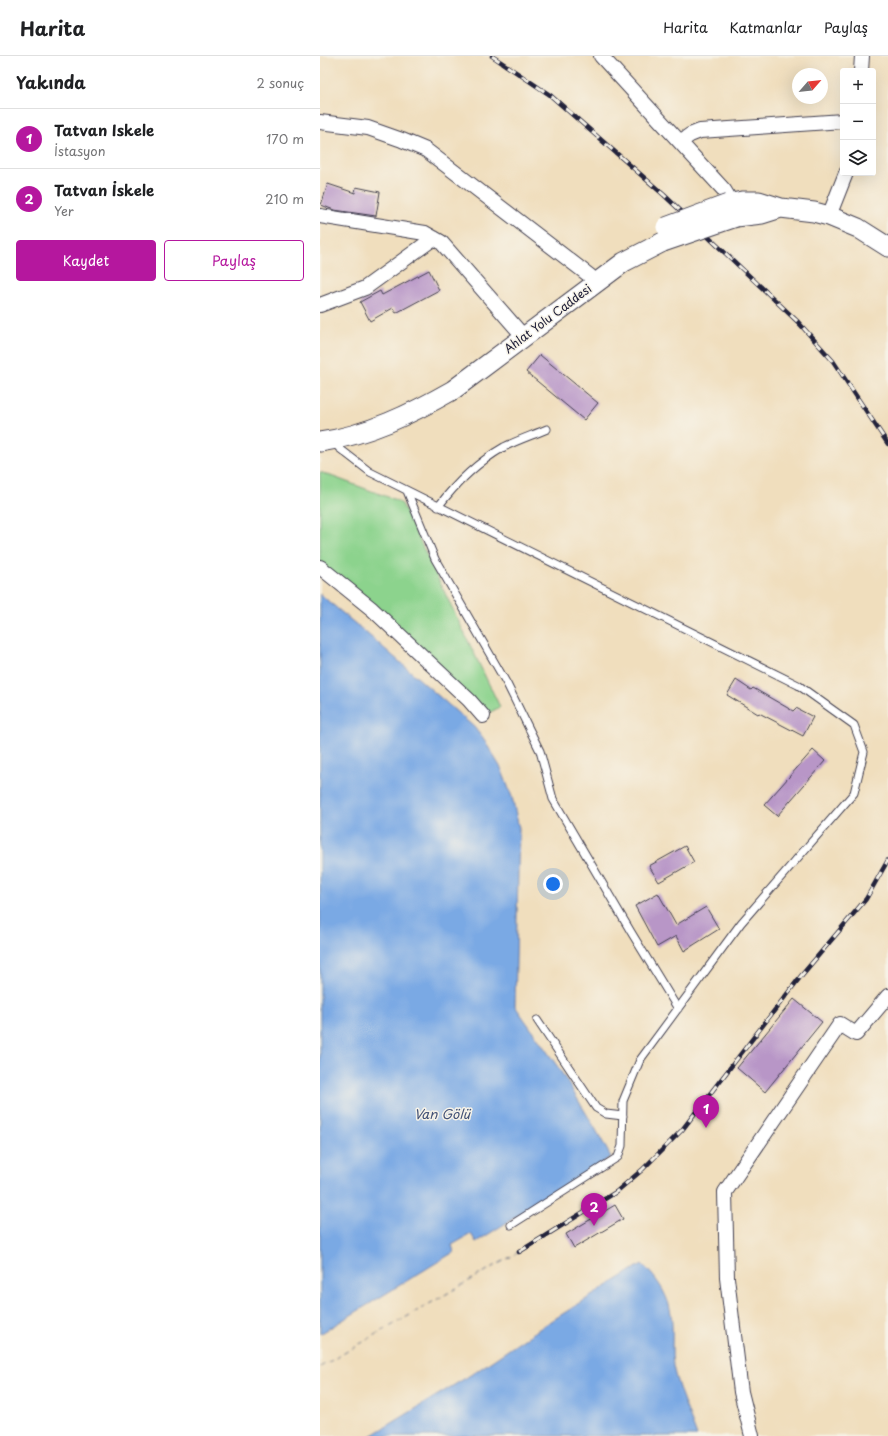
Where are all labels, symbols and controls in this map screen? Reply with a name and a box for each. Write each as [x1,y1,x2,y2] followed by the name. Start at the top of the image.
[20,14,85,42] text: Harita
[663,17,708,38] text: Harita
[730,17,802,38] text: Katmanlar
[824,17,868,38] text: Paylaş
[792,68,828,104] north arrow
[840,68,876,176] map controls
[840,68,876,104] button: +
[16,69,86,95] text: Yakında
[256,73,304,92] text: 2 sonuç
[840,104,876,140] button: −
[54,118,154,141] text: Tatvan Iskele
[26,129,32,148] text: 1
[266,129,304,148] text: 170 m
[840,140,876,176] button: layers
[54,141,106,160] text: İstasyon
[54,178,154,201] text: Tatvan İskele
[24,189,34,208] text: 2
[265,189,304,208] text: 210 m
[54,201,74,220] text: Yer
[16,240,156,281] button: Kaydet
[164,240,304,281] button: Paylaş
[500,279,595,357] street label: Ahlat Yolu Caddesi
[543,874,563,894] your location
[693,1095,719,1128] pin: 1
[414,1104,472,1123] water label: Van Gölü
[581,1193,607,1226] pin: 2

